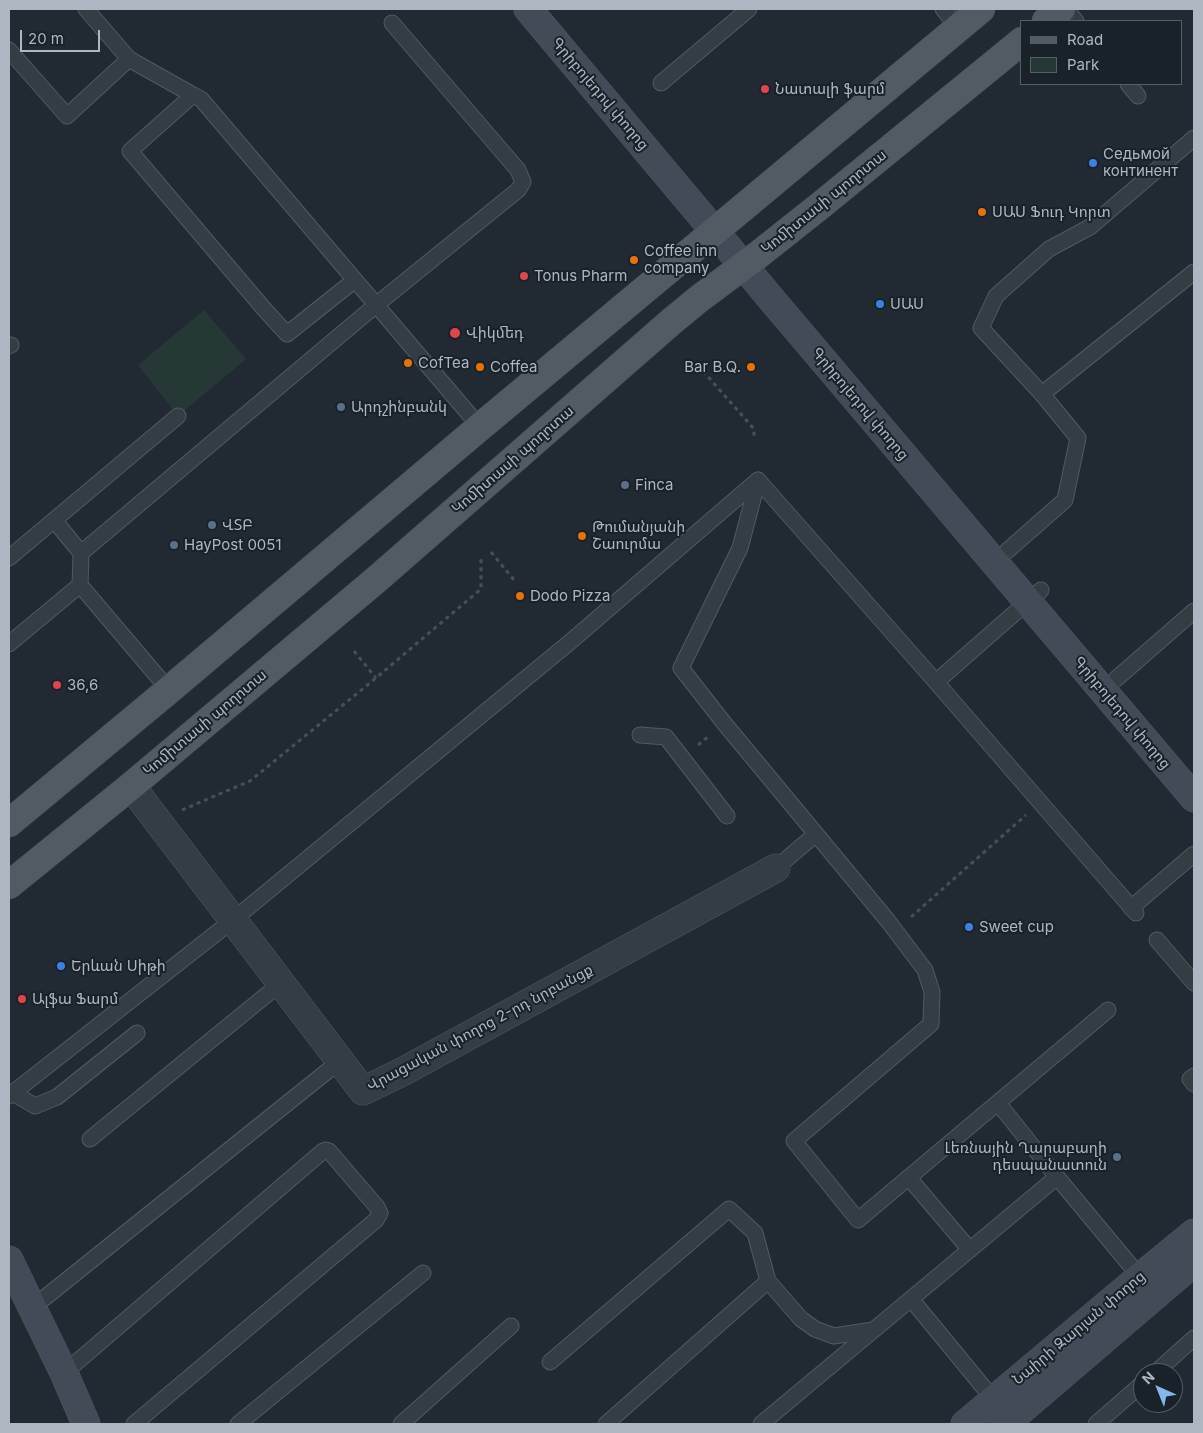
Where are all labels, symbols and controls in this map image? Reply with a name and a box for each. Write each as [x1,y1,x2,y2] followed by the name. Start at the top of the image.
[22,20,102,52] scale bar
[1020,20,1183,85] legend
[28,29,64,48] text: 20 m
[1067,30,1103,49] text: Road
[548,34,652,154] street label: Գրիբոյեդով փողոց
[1067,55,1099,74] text: Park
[775,80,885,98] place label: Նատալի ֆարմ
[759,83,771,95] marker: Նատալի ֆարմ
[1103,145,1178,180] place label: Седьмой континент
[758,146,890,258] street label: Կոմիտասի պողոտա
[1087,157,1099,169] marker: Седьмой континент
[992,203,1111,221] place label: ՍԱՍ Ֆուդ Կորտ
[976,206,988,218] marker: ՍԱՍ Ֆուդ Կորտ
[644,242,717,277] place label: Coffee inn company
[628,254,640,266] marker: Coffee inn company
[534,267,627,285] place label: Tonus Pharm
[518,270,530,282] marker: Tonus Pharm
[890,295,924,313] place label: ՍԱՍ
[874,298,886,310] marker: ՍԱՍ
[466,324,524,342] place label: Վիկմեդ
[448,326,462,340] marker: Վիկմեդ
[808,344,912,464] street label: Գրիբոյեդով փողոց
[418,354,469,372] place label: CofTea
[402,357,414,369] marker: CofTea
[490,358,537,376] place label: Coffea
[684,358,741,376] place label: Bar B.Q.
[474,361,486,373] marker: Coffea
[745,361,757,373] marker: Bar B.Q.
[351,398,447,416] place label: Արդշինբանկ
[335,401,347,413] marker: Արդշինբանկ
[448,402,578,518] street label: Կոմիտասի պողոտա
[635,476,673,494] place label: Finca
[619,479,631,491] marker: Finca
[222,516,253,534] place label: ՎՏԲ
[592,518,685,553] place label: Թումանյանի Շաուրմա
[206,519,218,531] marker: ՎՏԲ
[576,530,588,542] marker: Թումանյանի Շաուրմա
[184,536,282,554] place label: HayPost 0051
[168,539,180,551] marker: HayPost 0051
[530,587,610,605] place label: Dodo Pizza
[514,590,526,602] marker: Dodo Pizza
[1070,653,1174,773] street label: Գրիբոյեդով փողոց
[140,666,270,780] street label: Կոմիտասի պողոտա
[67,676,98,694] place label: 36,6
[51,679,63,691] marker: 36,6
[979,918,1054,936] place label: Sweet cup
[963,921,975,933] marker: Sweet cup
[71,957,166,975] place label: Երևան Սիթի
[55,960,67,972] marker: Երևան Սիթի
[364,961,596,1095] street label: Վրացական փողոց 2-րդ նրբանցք
[32,990,118,1008] place label: Ալֆա Ֆարմ
[16,993,28,1005] marker: Ալֆա Ֆարմ
[945,1139,1107,1174] place label: Լեռնային Ղարաբաղի դեսպանատուն
[1111,1151,1123,1163] marker: Լեռնային Ղարաբաղի դեսպանատուն
[1009,1267,1149,1389] street label: Նաիրի Զարյան փողոց
[1133,1363,1183,1413] north arrow
[1138,1368,1158,1387] text: N

